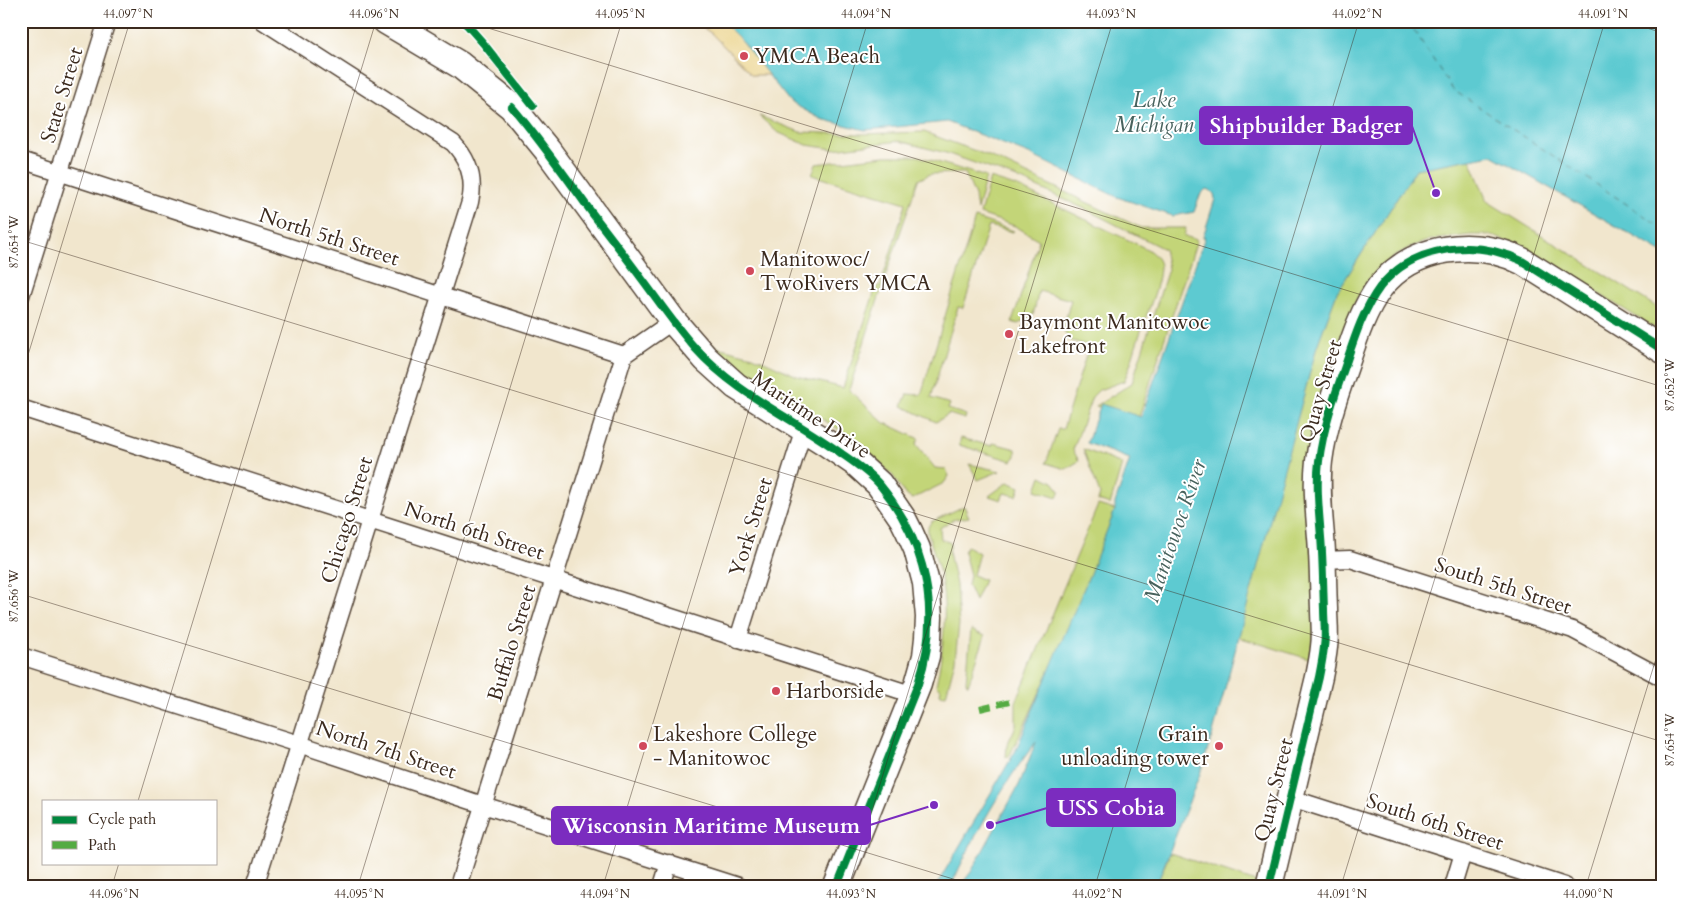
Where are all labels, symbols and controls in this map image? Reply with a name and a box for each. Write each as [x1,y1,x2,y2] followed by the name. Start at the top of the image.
[103,6,154,22] text: 44.097°N
[349,6,400,22] text: 44.096°N
[595,6,646,22] text: 44.095°N
[841,6,892,22] text: 44.094°N
[1086,6,1137,22] text: 44.093°N
[1332,6,1383,22] text: 44.092°N
[1578,6,1629,22] text: 44.091°N
[754,42,881,71] place label: YMCA Beach
[34,43,90,146] street label: State Street
[738,50,750,62] marker: YMCA Beach
[1114,85,1194,140] water label: Lake Michigan
[1200,107,1412,144] callout: Shipbuilder Badger
[1210,111,1402,141] text: Shipbuilder Badger
[255,201,403,273] street label: North 5th Street
[6,215,22,269] text: 87.654°W
[760,245,931,298] place label: Manitowoc/ TwoRivers YMCA
[744,265,756,277] marker: Manitowoc/ TwoRivers YMCA
[1019,308,1209,361] place label: Baymont Manitowoc Lakefront
[1003,328,1015,340] marker: Baymont Manitowoc Lakefront
[1292,336,1350,446] street label: Quay Street
[1662,358,1678,412] text: 87.652°W
[745,364,877,466] street label: Maritime Drive
[314,453,380,587] street label: Chicago Street
[1136,455,1214,607] water label: Manitowoc River
[722,474,780,580] street label: York Street
[400,495,548,567] street label: North 6th Street
[1431,550,1575,622] street label: South 5th Street
[6,569,22,623] text: 87.656°W
[481,581,544,705] street label: Buffalo Street
[786,677,884,706] place label: Harborside
[770,685,782,697] marker: Harborside
[1662,713,1678,767] text: 87.654°W
[312,714,460,786] street label: North 7th Street
[653,720,817,773] place label: Lakeshore College - Manitowoc
[1061,720,1209,773] place label: Grain unloading tower
[1247,735,1301,845] street label: Quay Street
[637,740,649,752] marker: Lakeshore College - Manitowoc
[1213,740,1225,752] marker: Grain unloading tower
[1363,786,1507,858] street label: South 6th Street
[1047,789,1175,826] callout: USS Cobia
[1057,793,1165,823] text: USS Cobia
[42,800,218,864] legend
[552,807,870,844] callout: Wisconsin Maritime Museum
[88,809,157,829] text: Cycle path
[561,811,861,841] text: Wisconsin Maritime Museum
[88,835,117,855] text: Path
[89,886,140,902] text: 44.096°N
[334,886,385,902] text: 44.095°N
[580,886,631,902] text: 44.094°N
[826,886,877,902] text: 44.093°N
[1072,886,1123,902] text: 44.092°N
[1317,886,1368,902] text: 44.091°N
[1563,886,1614,902] text: 44.090°N

